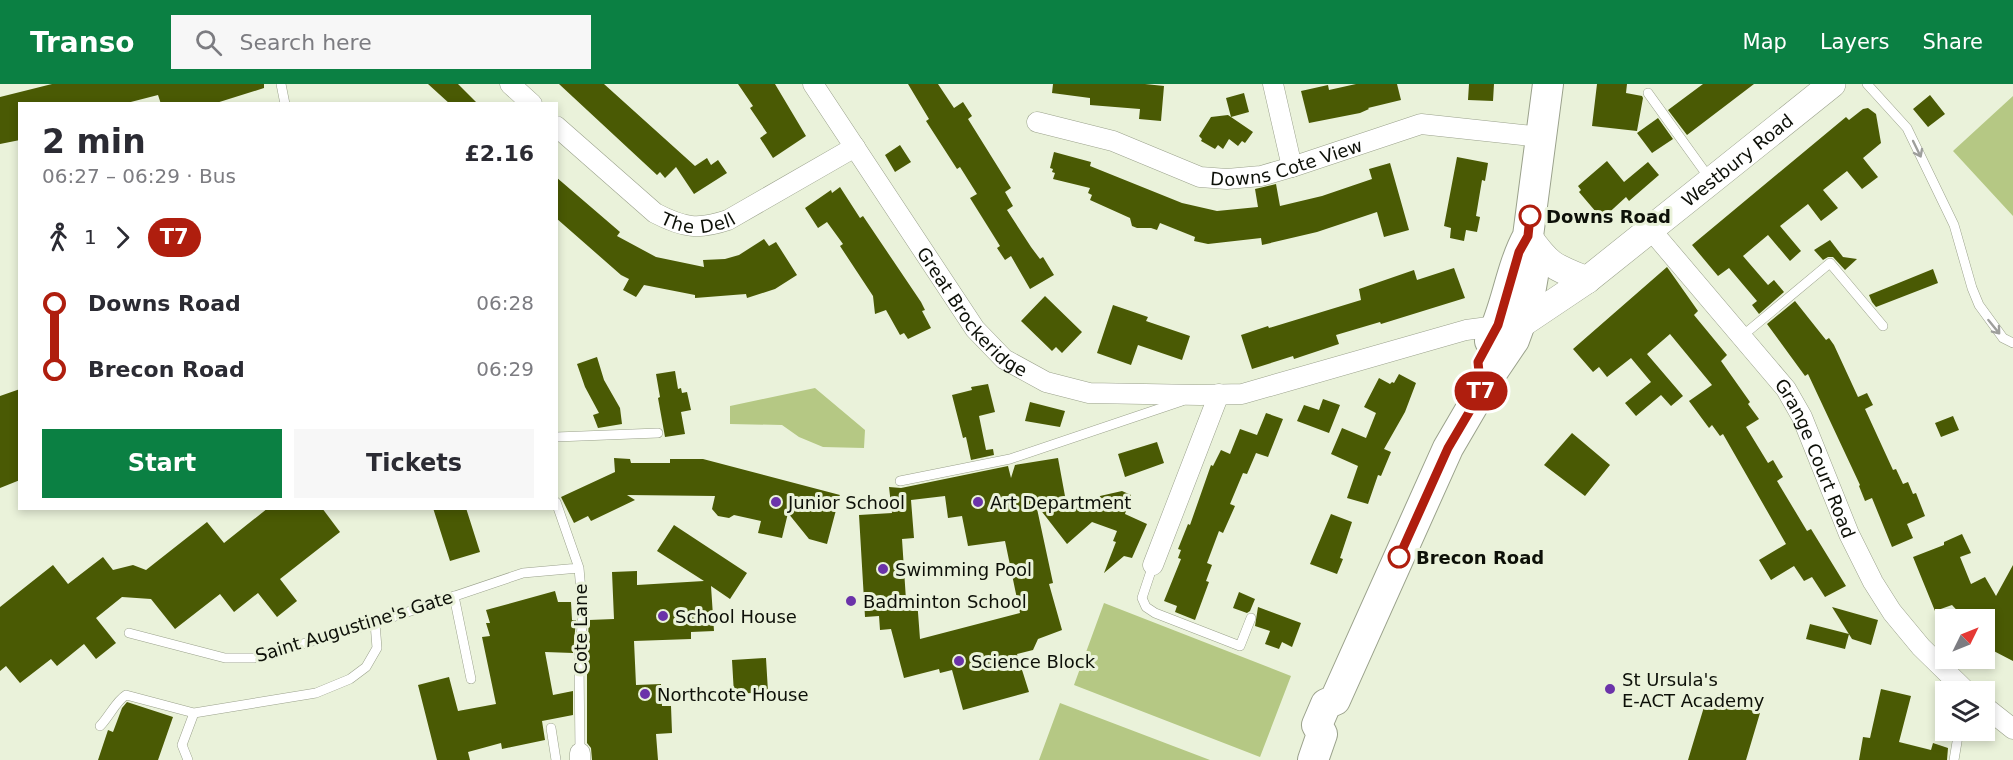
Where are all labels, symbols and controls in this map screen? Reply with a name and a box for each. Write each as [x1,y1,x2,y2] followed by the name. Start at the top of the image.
[171,15,591,69] search box
[30,26,135,59] text: Transo
[192,26,225,59] icon: search
[240,30,372,55] text: Search here
[1743,30,1787,54] text: Map
[1820,30,1889,54] text: Layers
[1922,30,1983,54] text: Share
[1677,109,1797,211] street label: Westbury Road
[42,122,146,161] text: 2 min
[1210,134,1365,190] street label: Downs Cote View
[1912,140,1924,158] one-way arrow
[464,141,534,166] text: £2.16
[42,164,236,188] text: 06:27 – 06:29 · Bus
[1519,205,1541,227] marker: Downs Road
[1546,206,1671,227] place label: Downs Road
[657,207,739,237] street label: The Dell
[42,221,75,254] icon: walk
[106,221,139,254] icon: forward
[84,225,97,249] text: 1
[160,225,189,249] text: T7
[913,243,1031,380] street label: Great Brockeridge
[88,291,241,316] text: Downs Road
[476,291,534,315] text: 06:28
[1988,319,2001,335] one-way arrow
[88,357,245,382] text: Brecon Road
[476,357,534,381] text: 06:29
[1454,372,1508,410] line badge: T7
[1771,374,1860,541] street label: Grange Court Road
[1467,379,1495,403] text: T7
[42,429,282,498] button: Start
[294,429,534,498] button: Tickets
[787,492,905,513] place label: Junior School
[990,492,1131,513] place label: Art Department
[769,495,783,509] marker: Junior School
[971,495,985,509] marker: Art Department
[1388,546,1410,568] marker: Brecon Road
[1416,547,1544,568] place label: Brecon Road
[895,559,1032,580] place label: Swimming Pool
[876,562,890,576] marker: Swimming Pool
[570,584,591,674] street label: Cote Lane
[253,586,455,666] street label: Saint Augustine's Gate
[863,591,1027,612] place label: Badminton School
[844,594,858,608] marker: Badminton School
[675,606,797,627] place label: School House
[656,609,670,623] marker: School House
[1935,609,1995,669] north arrow
[1935,609,1995,741] map controls
[971,651,1096,672] place label: Science Block
[952,654,966,668] marker: Science Block
[1622,669,1765,711] place label: St Ursula's E-ACT Academy
[1935,681,1995,741] button: layers
[1603,682,1617,696] marker: St Ursula's E-ACT Academy
[657,684,809,705] place label: Northcote House
[638,687,652,701] marker: Northcote House

